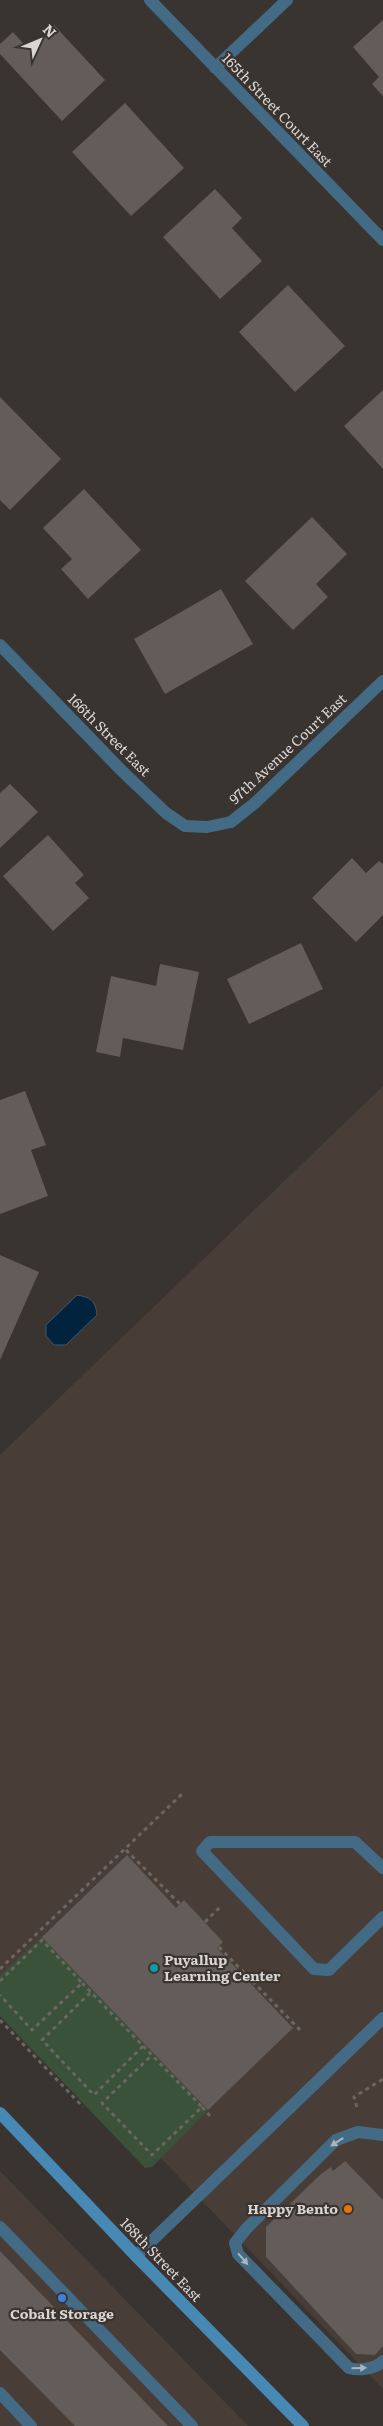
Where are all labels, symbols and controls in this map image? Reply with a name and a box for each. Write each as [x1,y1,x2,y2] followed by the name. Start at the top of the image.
[15,15,65,65] north arrow
[39,19,62,42] text: N
[218,48,338,171] street label: 165th Street Court East
[224,688,351,808] street label: 97th Avenue Court East
[64,689,156,780] street label: 166th Street East
[164,1949,281,1985] place label: Puyallup Learning Center
[148,1962,160,1974] marker: Puyallup Learning Center
[330,2137,344,2146] one-way arrow
[247,2198,338,2218] place label: Happy Bento
[342,2203,354,2215] marker: Happy Bento
[116,2213,207,2306] street label: 168th Street East
[237,2252,249,2264] one-way arrow
[56,2292,68,2304] marker: Cobalt Storage
[10,2303,114,2323] place label: Cobalt Storage
[351,2364,367,2372] one-way arrow

